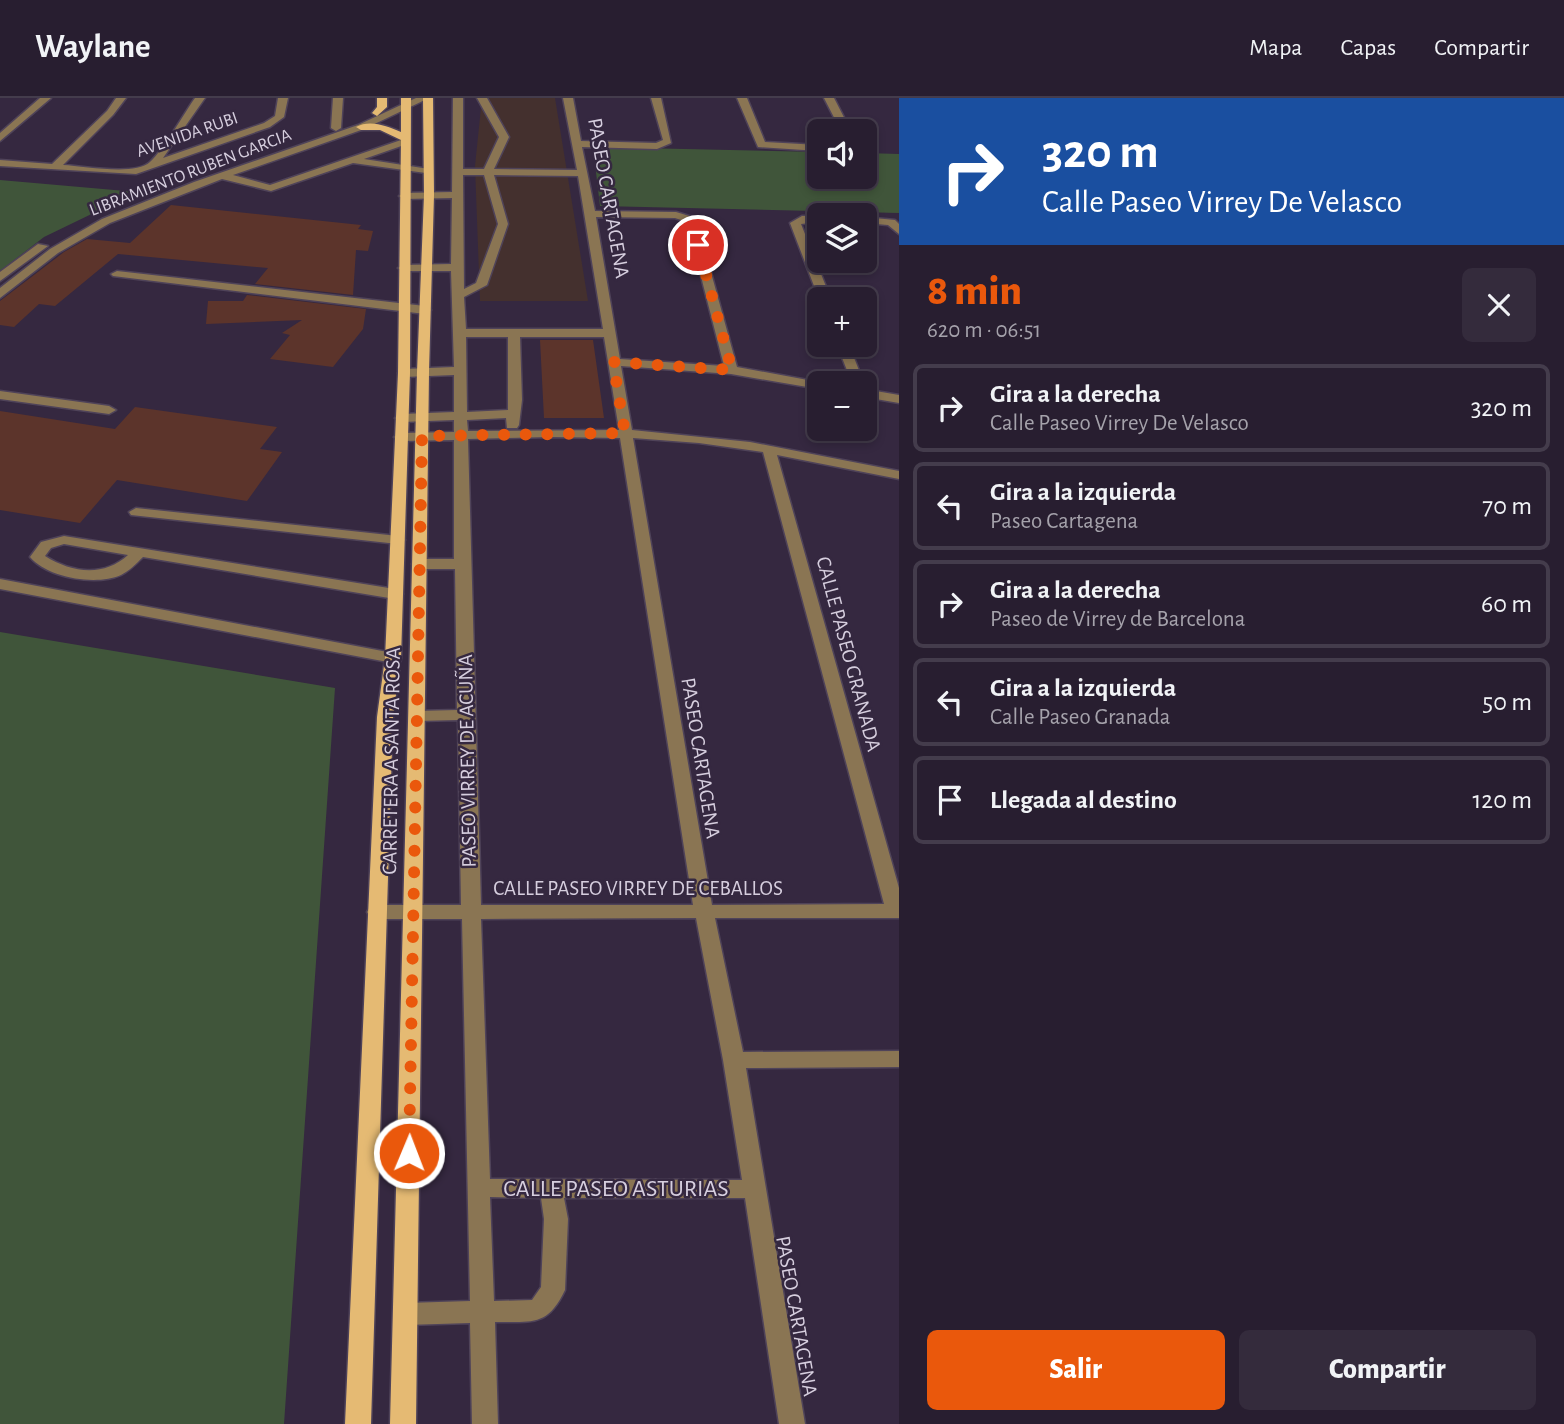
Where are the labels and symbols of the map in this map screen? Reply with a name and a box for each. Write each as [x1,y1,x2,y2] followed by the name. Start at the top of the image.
[134,109,240,161] street label: AVENIDA RUBI
[584,116,633,280] street label: PASEO CARTAGENA
[87,126,294,220] street label: LIBRAMIENTO RUBEN GARCIA
[668,215,728,275] pin
[812,554,885,754] street label: CALLE PASEO GRANADA
[379,647,404,875] street label: CARRETERA A SANTA ROSA
[453,654,480,868] street label: PASEO VIRREY DE ACUÑA
[677,676,724,840] street label: PASEO CARTAGENA
[493,878,783,899] street label: CALLE PASEO VIRREY DE CEBALLOS
[372,1116,446,1190] position arrow
[503,1177,729,1201] street label: CALLE PASEO ASTURIAS
[772,1234,821,1398] street label: PASEO CARTAGENA

